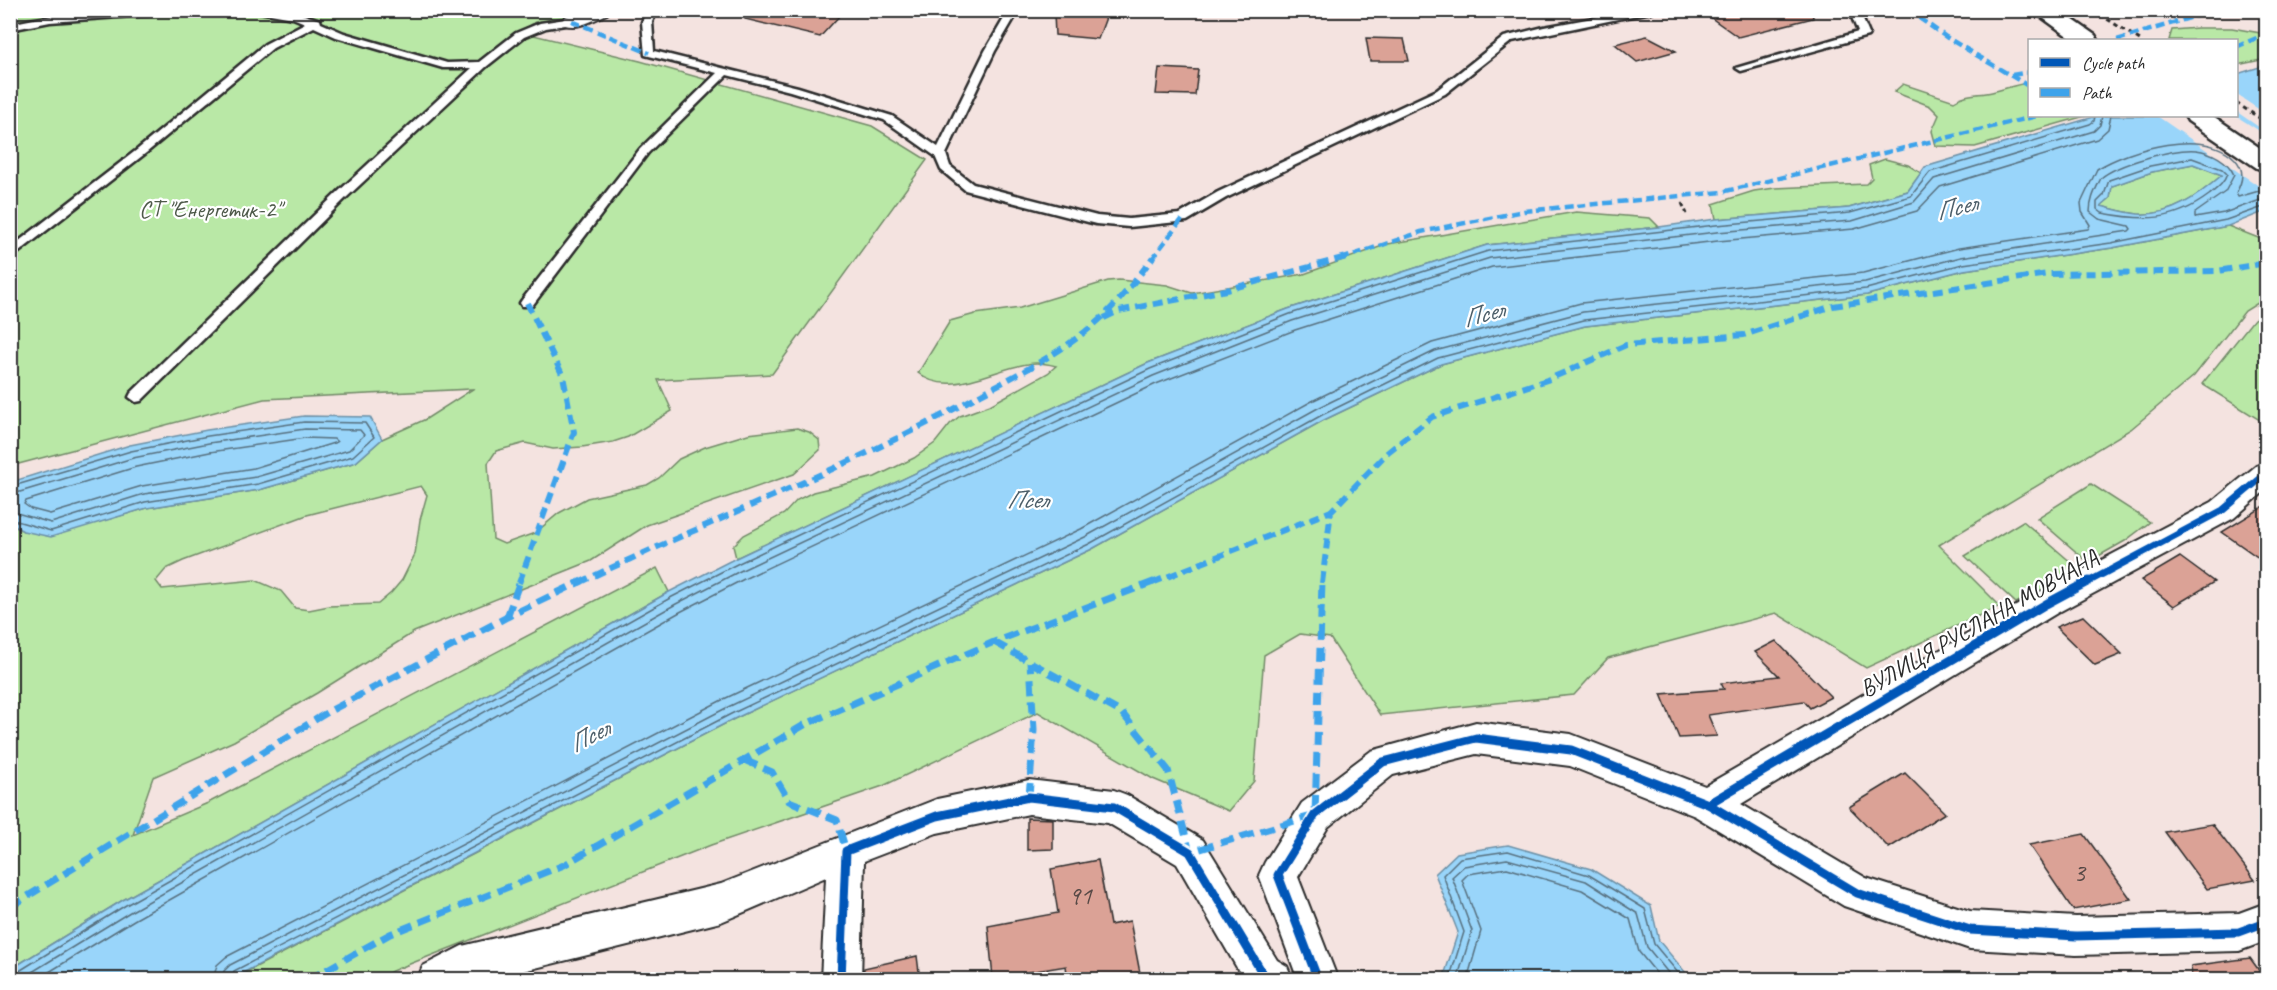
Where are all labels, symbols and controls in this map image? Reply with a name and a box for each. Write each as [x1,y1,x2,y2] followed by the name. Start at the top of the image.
[2028,39,2238,117] legend
[2082,52,2145,74] text: Cycle path
[2082,82,2112,104] text: Path
[1932,185,1984,228] water label: Псел
[139,194,286,224] park label: СТ "Енергетик-2"
[1459,292,1511,335] water label: Псел
[1006,483,1052,516] water label: Псел
[1854,542,2105,704] street label: ВУЛИЦЯ РУСЛАНА МОВЧАНА
[563,710,619,760] water label: Псел
[2073,856,2087,889] house number: 3
[1068,879,1093,912] house number: 91

